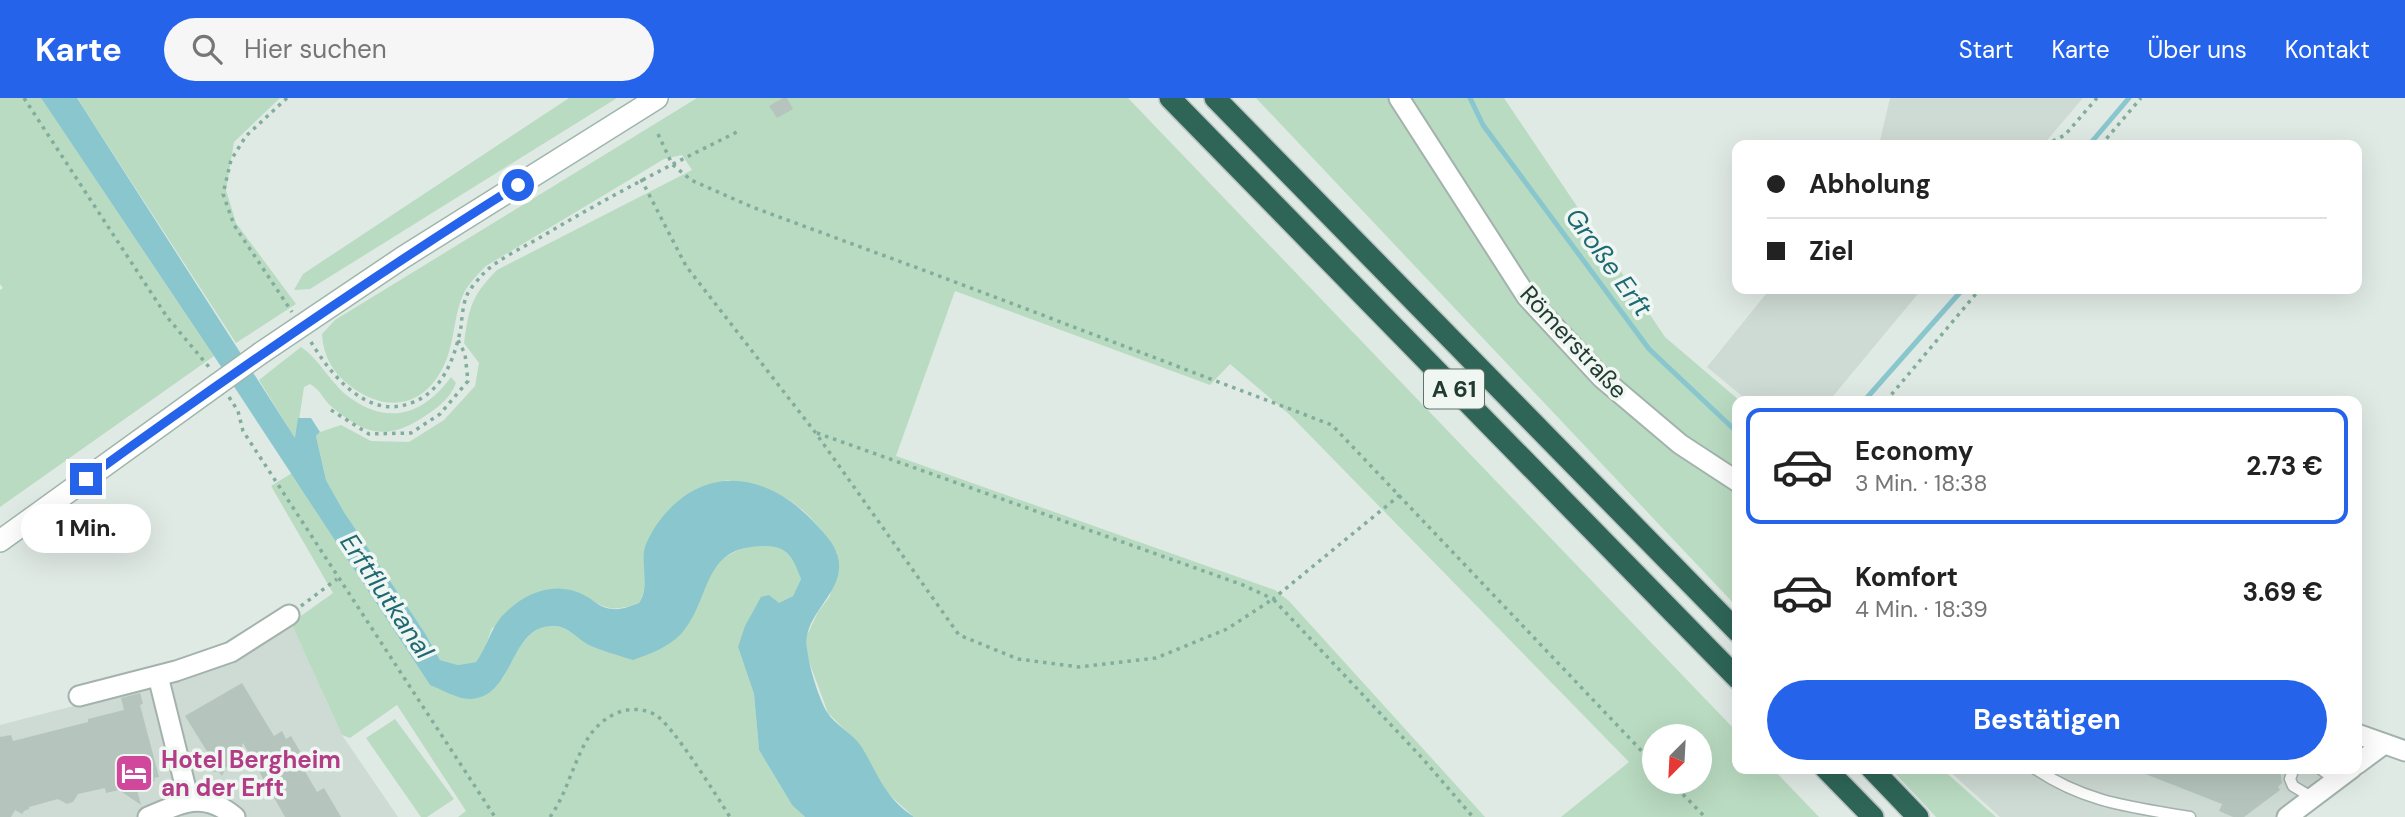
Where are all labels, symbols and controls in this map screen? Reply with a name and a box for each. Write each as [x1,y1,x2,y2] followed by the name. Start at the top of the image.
[164,18,654,81] search box
[35,28,122,71] text: Karte
[188,30,226,68] icon: search
[244,32,387,66] text: Hier suchen
[1959,34,2013,65] text: Start
[2051,34,2110,65] text: Karte
[2148,34,2247,65] text: Über uns
[2285,34,2370,65] text: Kontakt
[1809,167,1931,201] text: Abholung
[502,169,534,201] route start
[1558,201,1660,324] water label: Große Erft
[1809,234,1854,268] text: Ziel
[1514,279,1634,405] street label: Römerstraße
[1424,370,1484,408] road number: A 61
[1855,434,1973,468] text: Economy
[1771,435,1834,498] icon: car
[2246,449,2323,483] text: 2.73 €
[70,463,102,495] route end
[1855,468,1988,498] text: 3 Min. · 18:38
[21,504,151,552] callout: 1 Min.
[56,513,116,543] text: 1 Min.
[333,527,442,666] water label: Erftflutkanal
[1855,560,1958,594] text: Komfort
[1771,561,1834,624] icon: car
[2242,575,2323,609] text: 3.69 €
[1855,594,1988,624] text: 4 Min. · 18:39
[1767,680,2327,760] button: Bestätigen
[1642,724,1712,794] north arrow
[1642,724,1712,794] map controls
[161,744,341,803] place label: Hotel Bergheim an der Erft
[113,752,155,794] hotel icon: Hotel Bergheim an der Erft

